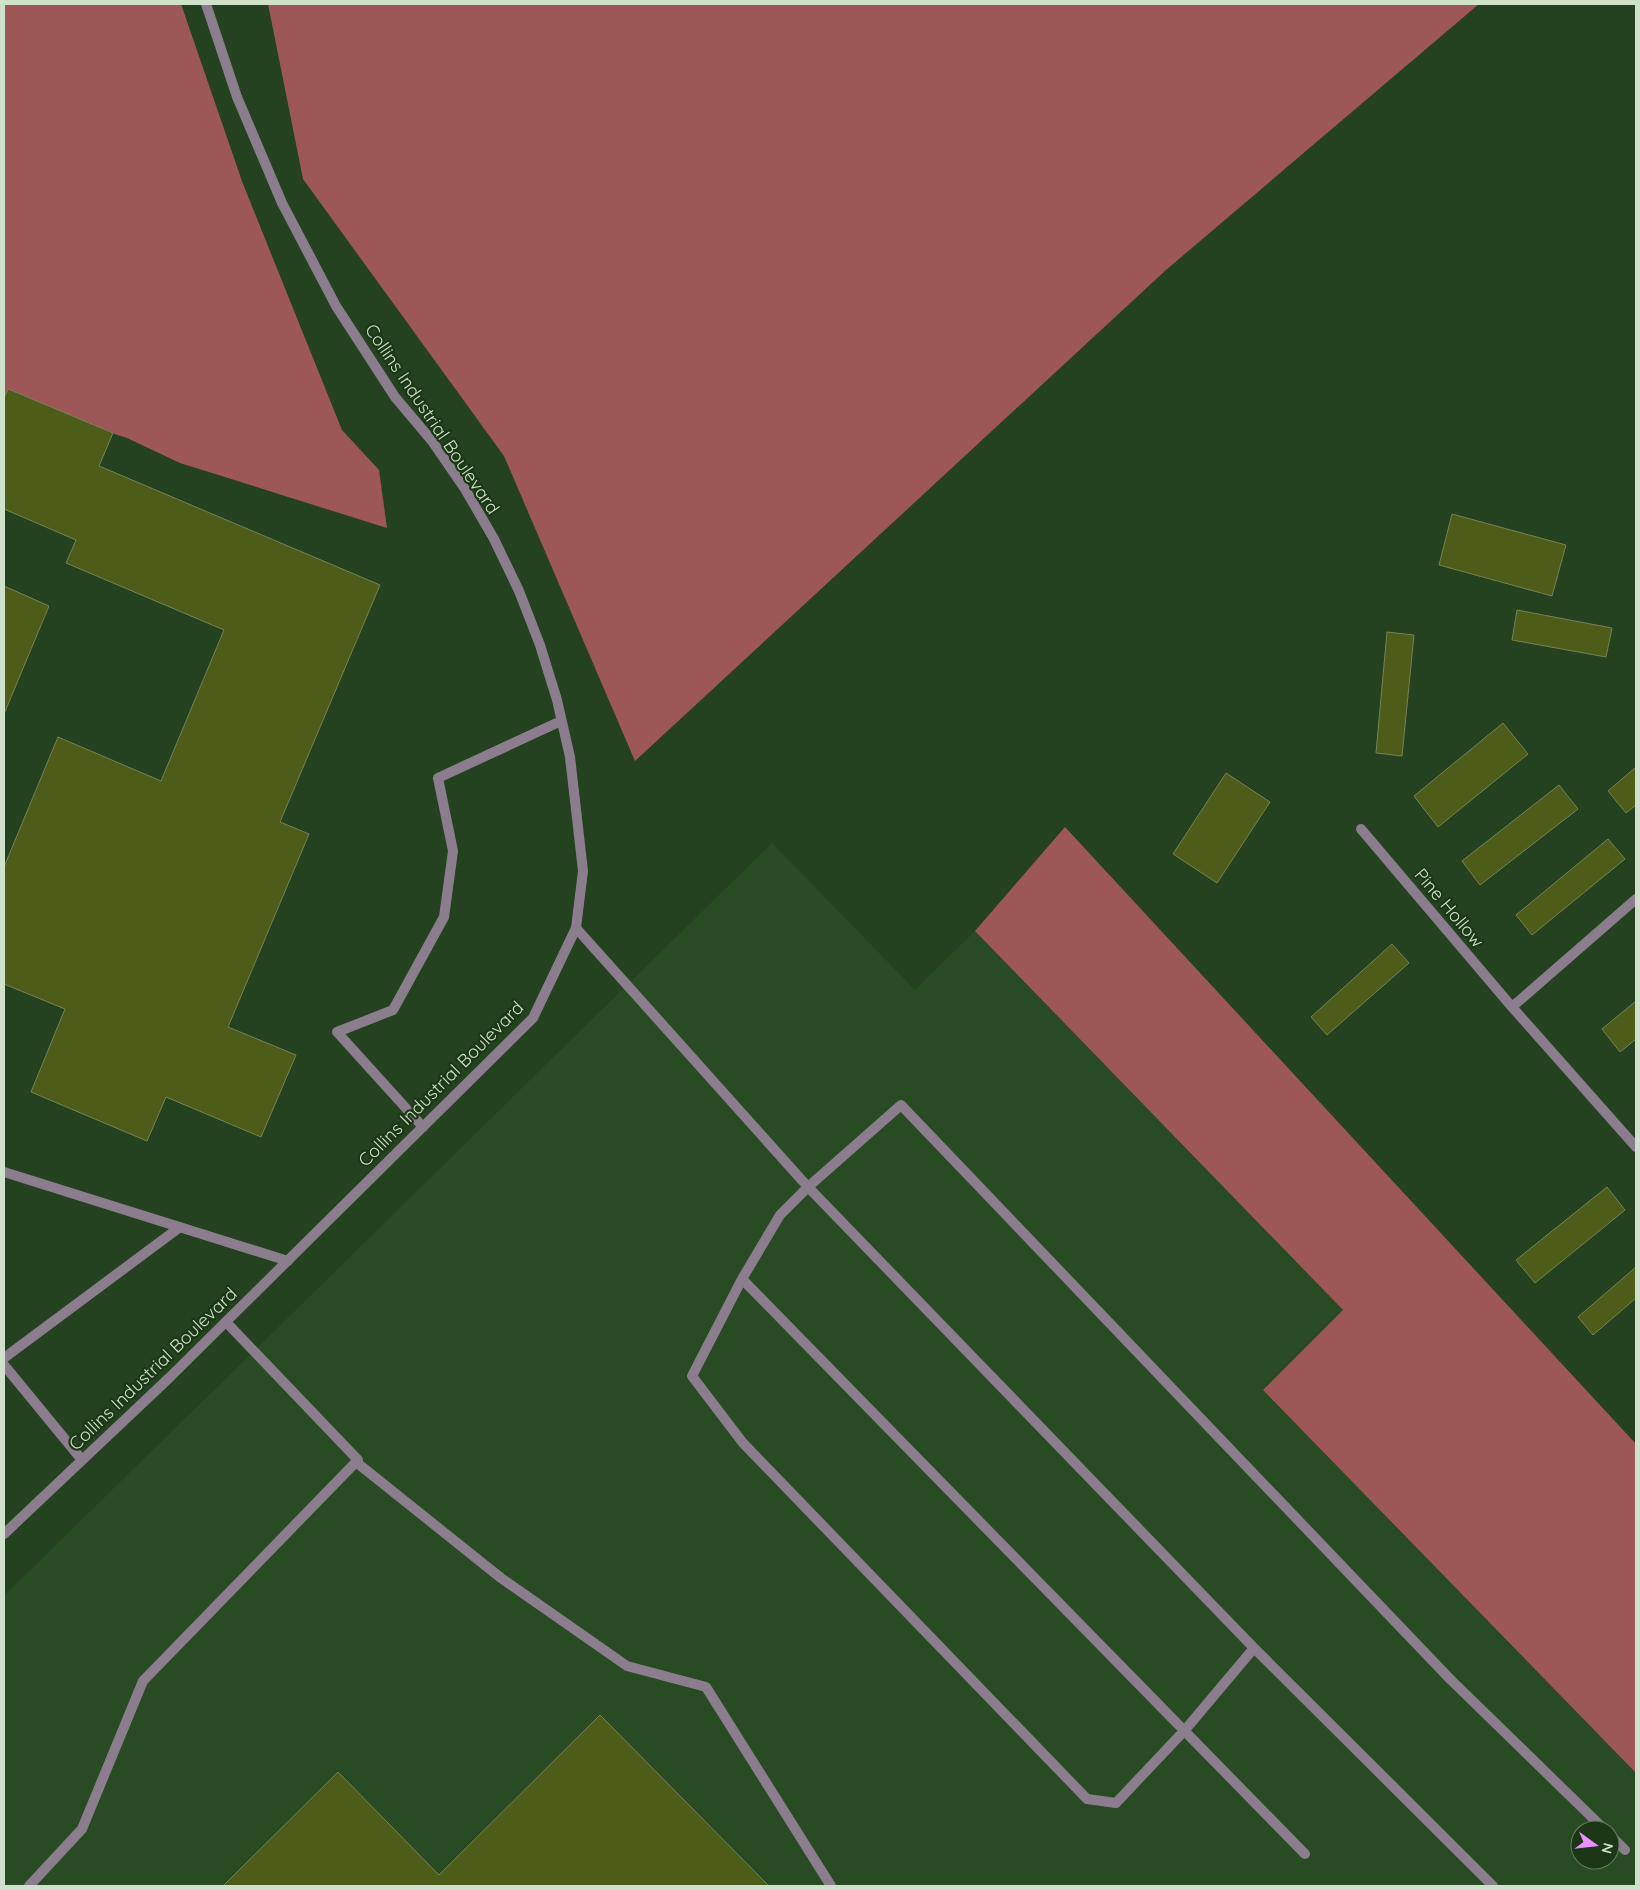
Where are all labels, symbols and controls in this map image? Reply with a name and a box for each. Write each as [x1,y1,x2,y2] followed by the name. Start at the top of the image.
[360,319,505,518] street label: Collins Industrial Boulevard
[1410,863,1489,952] street label: Pine Hollow
[353,996,528,1171] street label: Collins Industrial Boulevard
[64,1282,242,1455] street label: Collins Industrial Boulevard
[1570,1820,1620,1870] north arrow
[1598,1841,1618,1856] text: N

